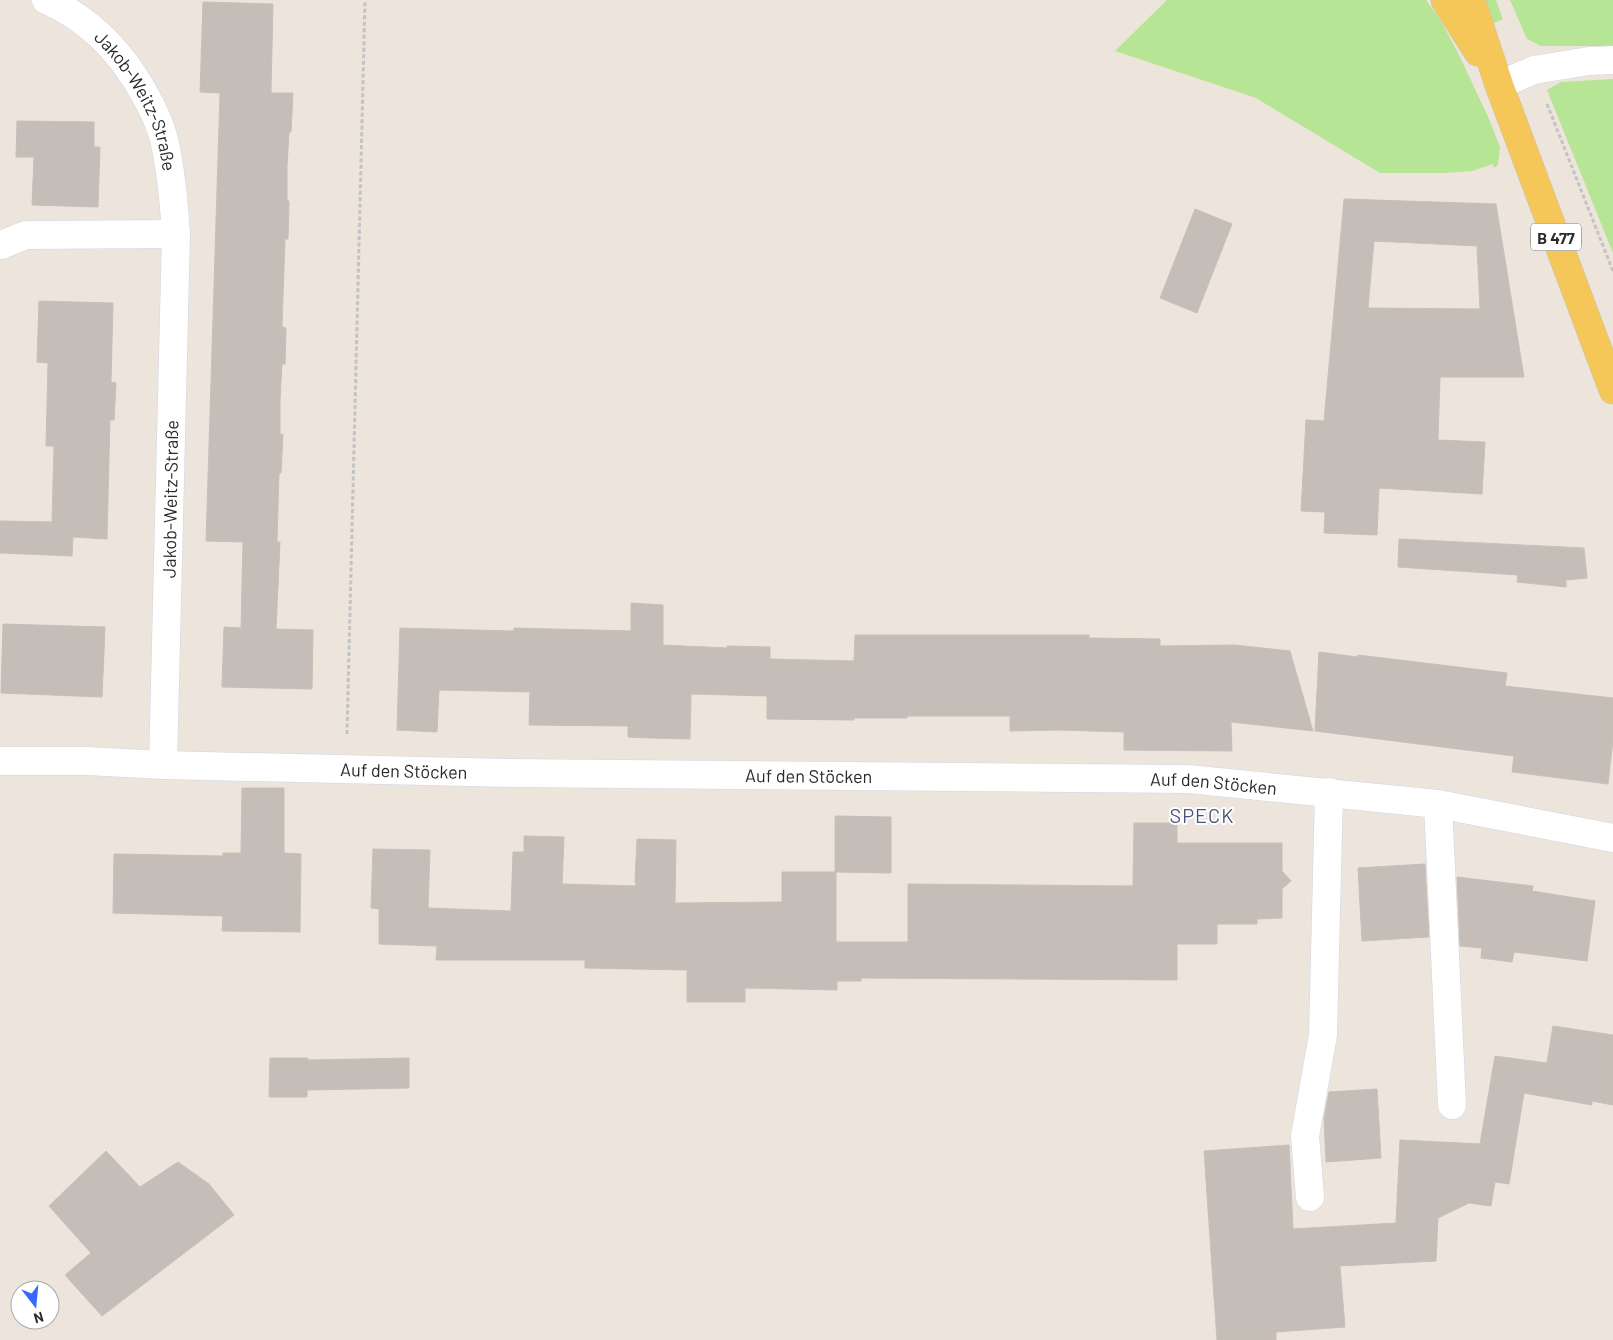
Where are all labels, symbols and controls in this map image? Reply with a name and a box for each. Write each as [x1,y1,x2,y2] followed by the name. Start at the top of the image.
[90,25,181,172] street label: Jakob-Weitz-Straße
[1531,223,1581,250] road number: B 477
[158,420,182,578] street label: Jakob-Weitz-Straße
[340,758,468,783] street label: Auf den Stöcken
[745,764,872,787] street label: Auf den Stöcken
[1150,768,1278,799] street label: Auf den Stöcken
[1170,803,1234,827] district label: SPECK
[10,1280,60,1330] north arrow
[32,1309,46,1327] text: N

